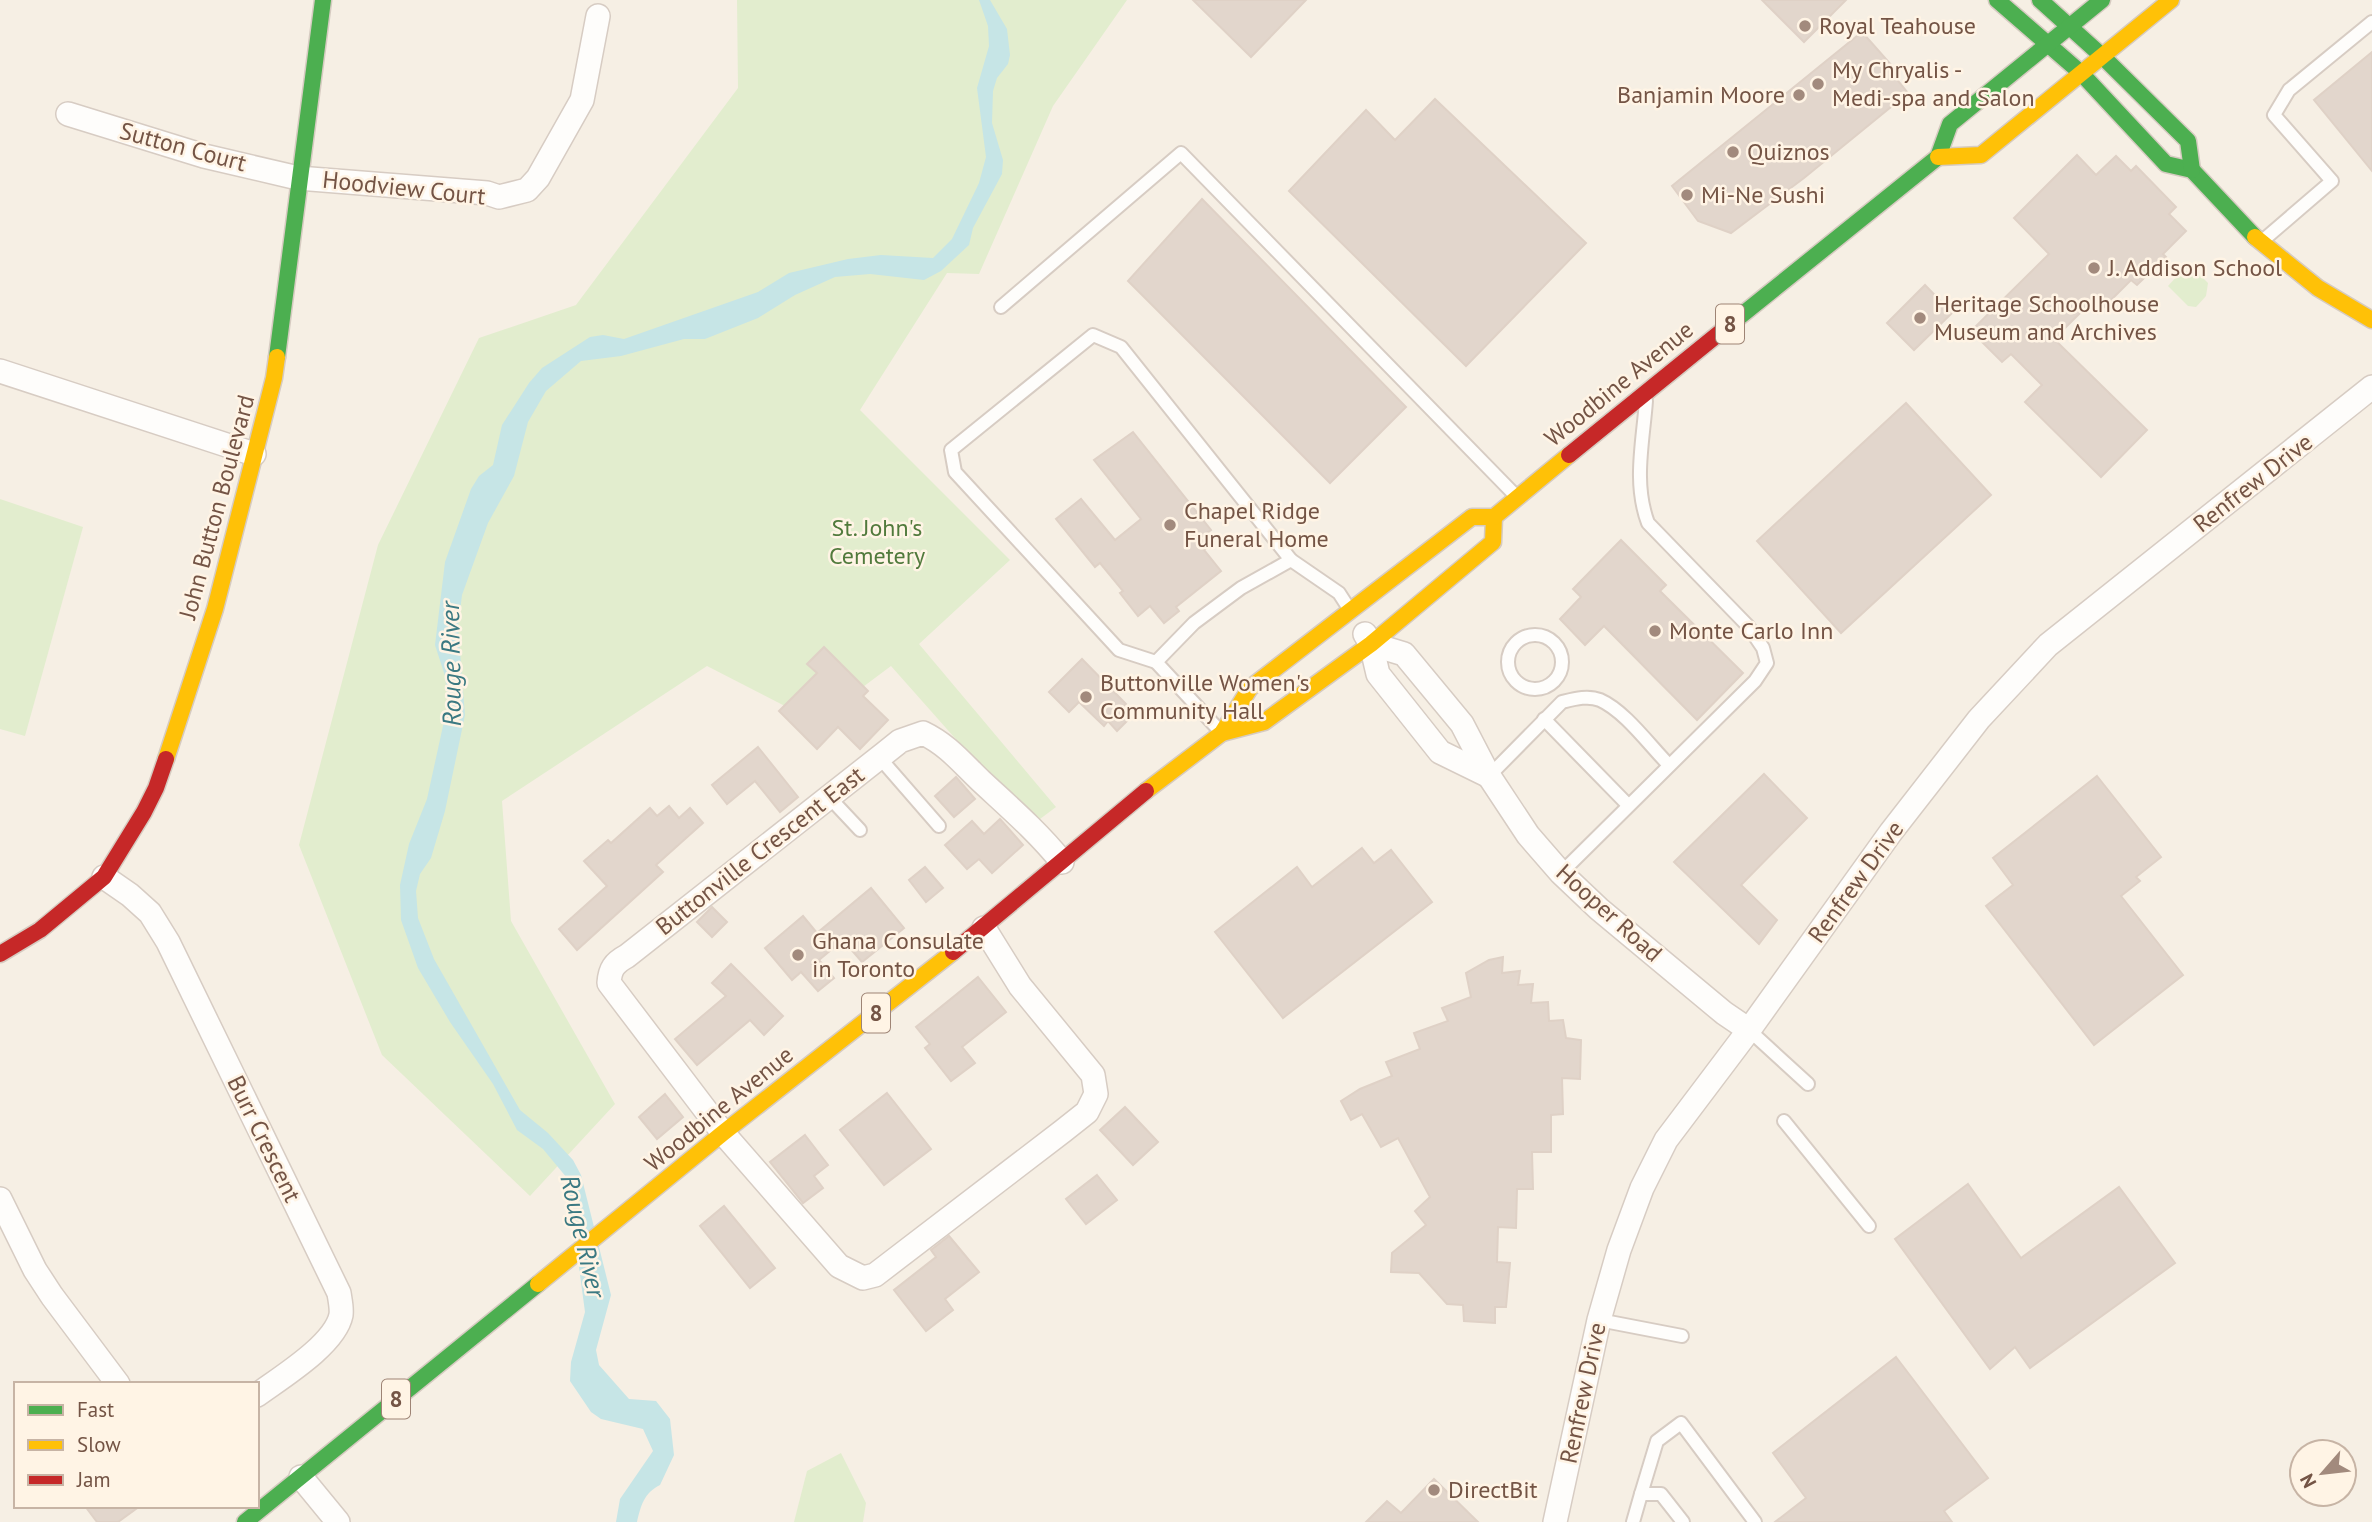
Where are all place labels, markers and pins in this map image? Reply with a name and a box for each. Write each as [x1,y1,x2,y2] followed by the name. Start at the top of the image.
[1819,10,1976,41] place label: Royal Teahouse
[1797,18,1813,34] marker: Royal Teahouse
[1832,54,2035,113] place label: My Chryalis - Medi-spa and Salon
[1810,76,1826,92] marker: My Chryalis - Medi-spa and Salon
[1617,79,1785,110] place label: Banjamin Moore
[1791,87,1807,103] marker: Banjamin Moore
[1747,136,1830,167] place label: Quiznos
[1725,144,1741,160] marker: Quiznos
[1701,179,1825,210] place label: Mi-Ne Sushi
[1679,187,1695,203] marker: Mi-Ne Sushi
[2107,252,2282,283] place label: J. Addison School
[2086,260,2102,276] marker: J. Addison School
[1934,288,2159,347] place label: Heritage Schoolhouse Museum and Archives
[1912,310,1928,326] marker: Heritage Schoolhouse Museum and Archives
[1184,495,1329,554] place label: Chapel Ridge Funeral Home
[1162,517,1178,533] marker: Chapel Ridge Funeral Home
[1669,615,1833,646] place label: Monte Carlo Inn
[1647,623,1663,639] marker: Monte Carlo Inn
[1100,667,1310,726] place label: Buttonville Women's Community Hall
[1078,689,1094,705] marker: Buttonville Women's Community Hall
[812,925,984,984] place label: Ghana Consulate in Toronto
[790,947,806,963] marker: Ghana Consulate in Toronto
[1448,1474,1538,1505] place label: DirectBit
[1426,1482,1442,1498] marker: DirectBit

